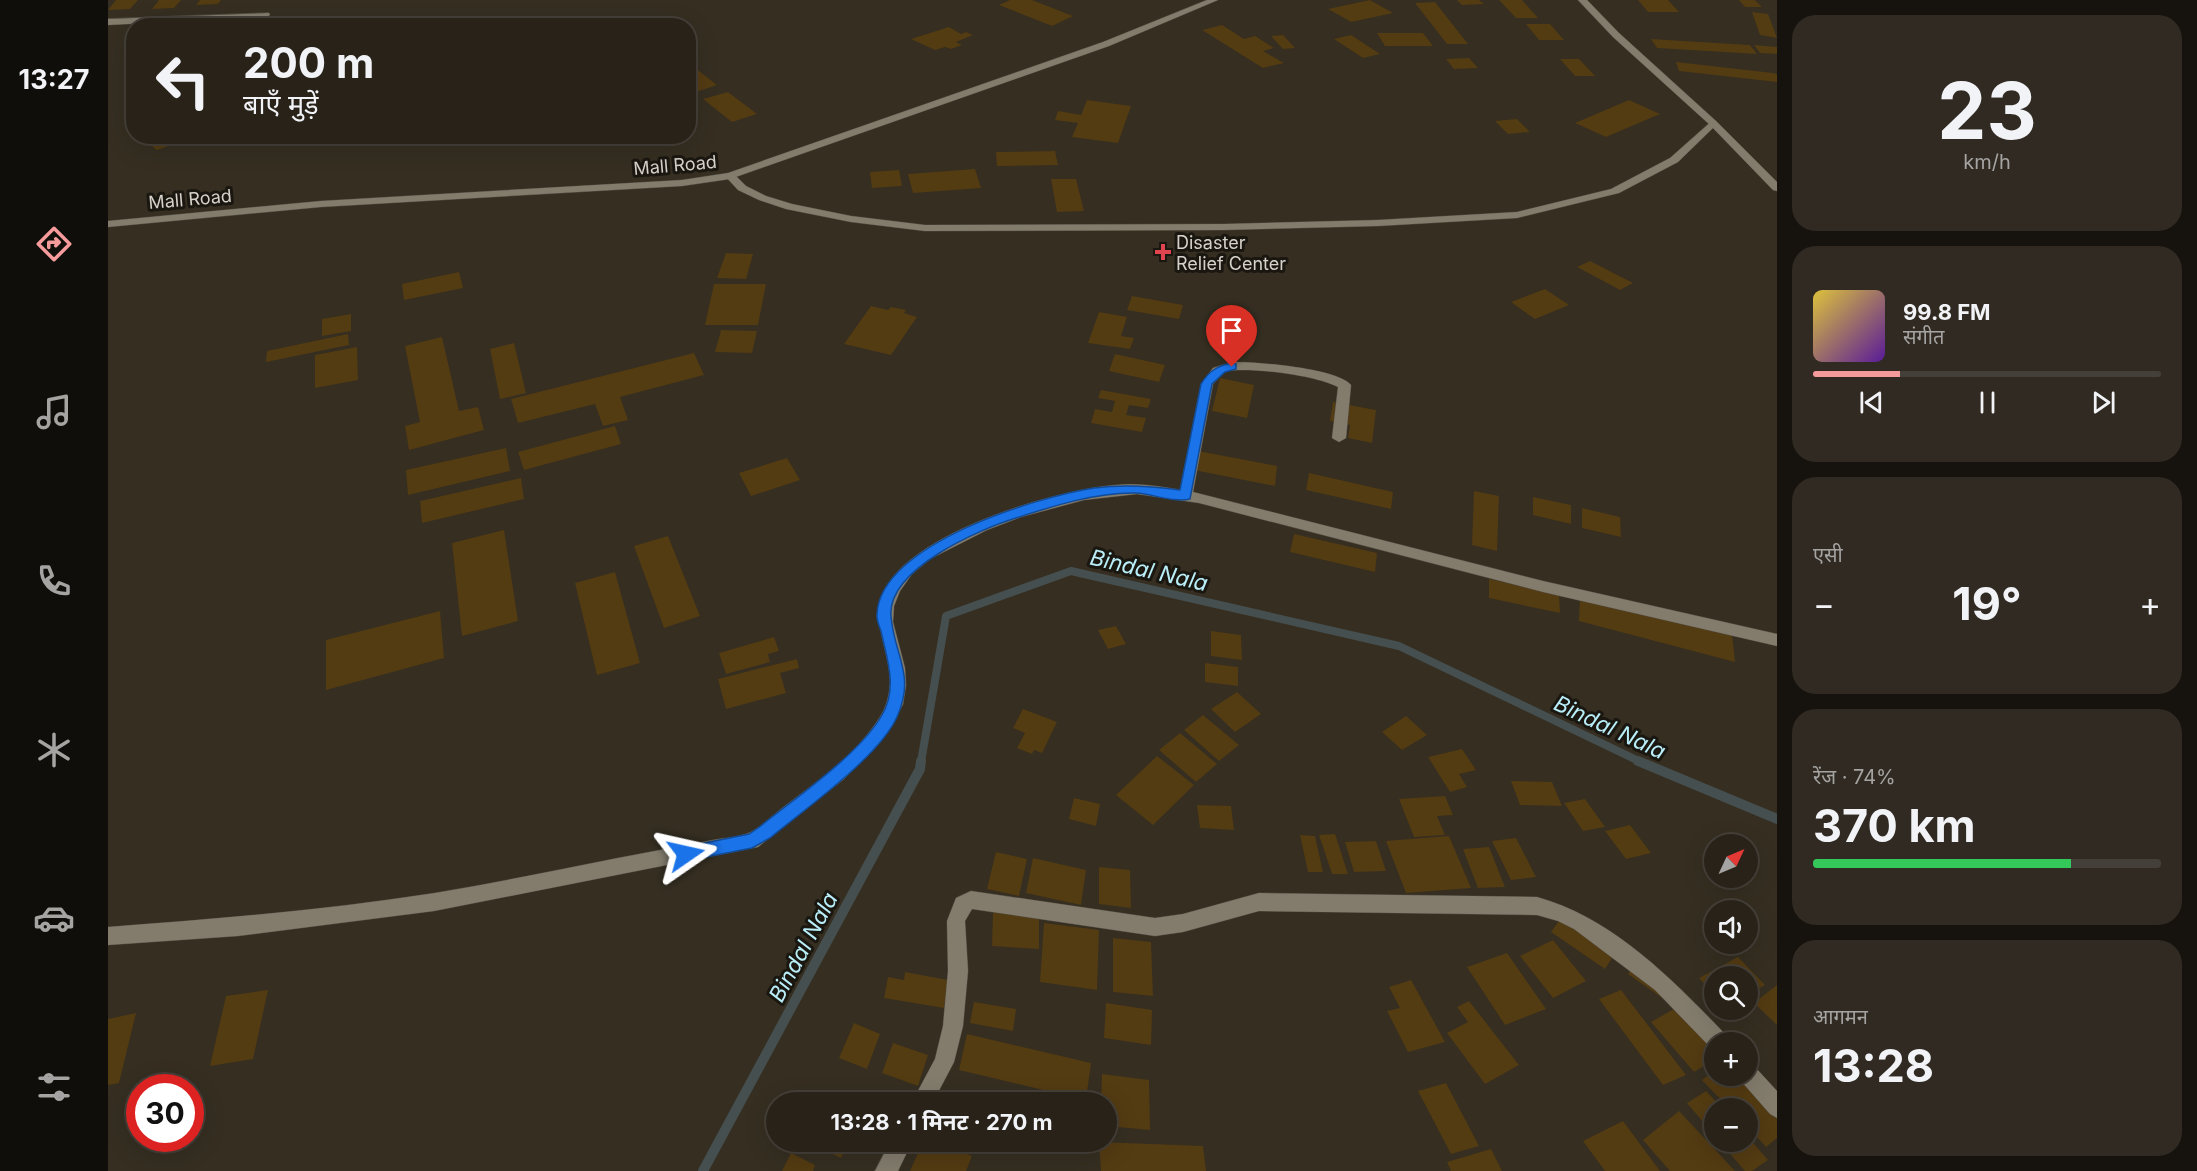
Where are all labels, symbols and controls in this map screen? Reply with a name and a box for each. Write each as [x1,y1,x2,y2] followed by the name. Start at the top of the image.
[243,37,374,88] text: 200 m
[144,42,222,120] icon: left
[19,63,89,96] text: 13:27
[1937,63,2037,158] text: 23
[243,88,319,121] text: बाएँ मुड़ें
[1963,150,2011,174] text: km/h
[632,151,718,179] street label: Mall Road
[147,185,233,213] street label: Mall Road
[33,223,75,265] icon: directions
[1176,232,1286,274] place label: Disaster Relief Center
[1154,243,1172,261] marker: Disaster Relief Center
[1903,299,1991,325] text: 99.8 FM
[1206,305,1257,367] pin
[1215,314,1248,347] icon: arrive
[1903,325,1944,349] text: संगीत
[1855,386,1888,419] icon: previous
[1971,386,2004,419] icon: pause
[2087,386,2120,419] icon: next
[33,391,75,433] icon: music
[1813,543,1843,567] text: एसी
[1088,544,1210,596] water label: Bindal Nala
[33,560,75,602] icon: phone
[1952,576,2022,631] text: 19°
[1813,584,1835,624] text: −
[2139,584,2161,624] text: +
[1550,690,1670,764] water label: Bindal Nala
[33,729,75,771] icon: climate
[1813,765,1896,789] text: रेंज · 74%
[1813,798,1976,853] text: 370 km
[654,822,718,886] position arrow
[1704,834,1758,888] north arrow
[1704,834,1758,1152] map controls
[763,888,843,1006] water label: Bindal Nala
[33,897,75,939] icon: car
[1704,900,1758,954] button: sound
[1704,966,1758,1020] button: search
[1813,1005,1868,1029] text: आगमन
[1704,1032,1758,1086] button: +
[1813,1038,1934,1093] text: 13:28
[33,1066,75,1108] icon: filters
[126,1074,204,1152] speed limit sign: 30
[1704,1098,1758,1152] button: −
[830,1109,1053,1135] text: 13:28 · 1 मिनट · 270 m

